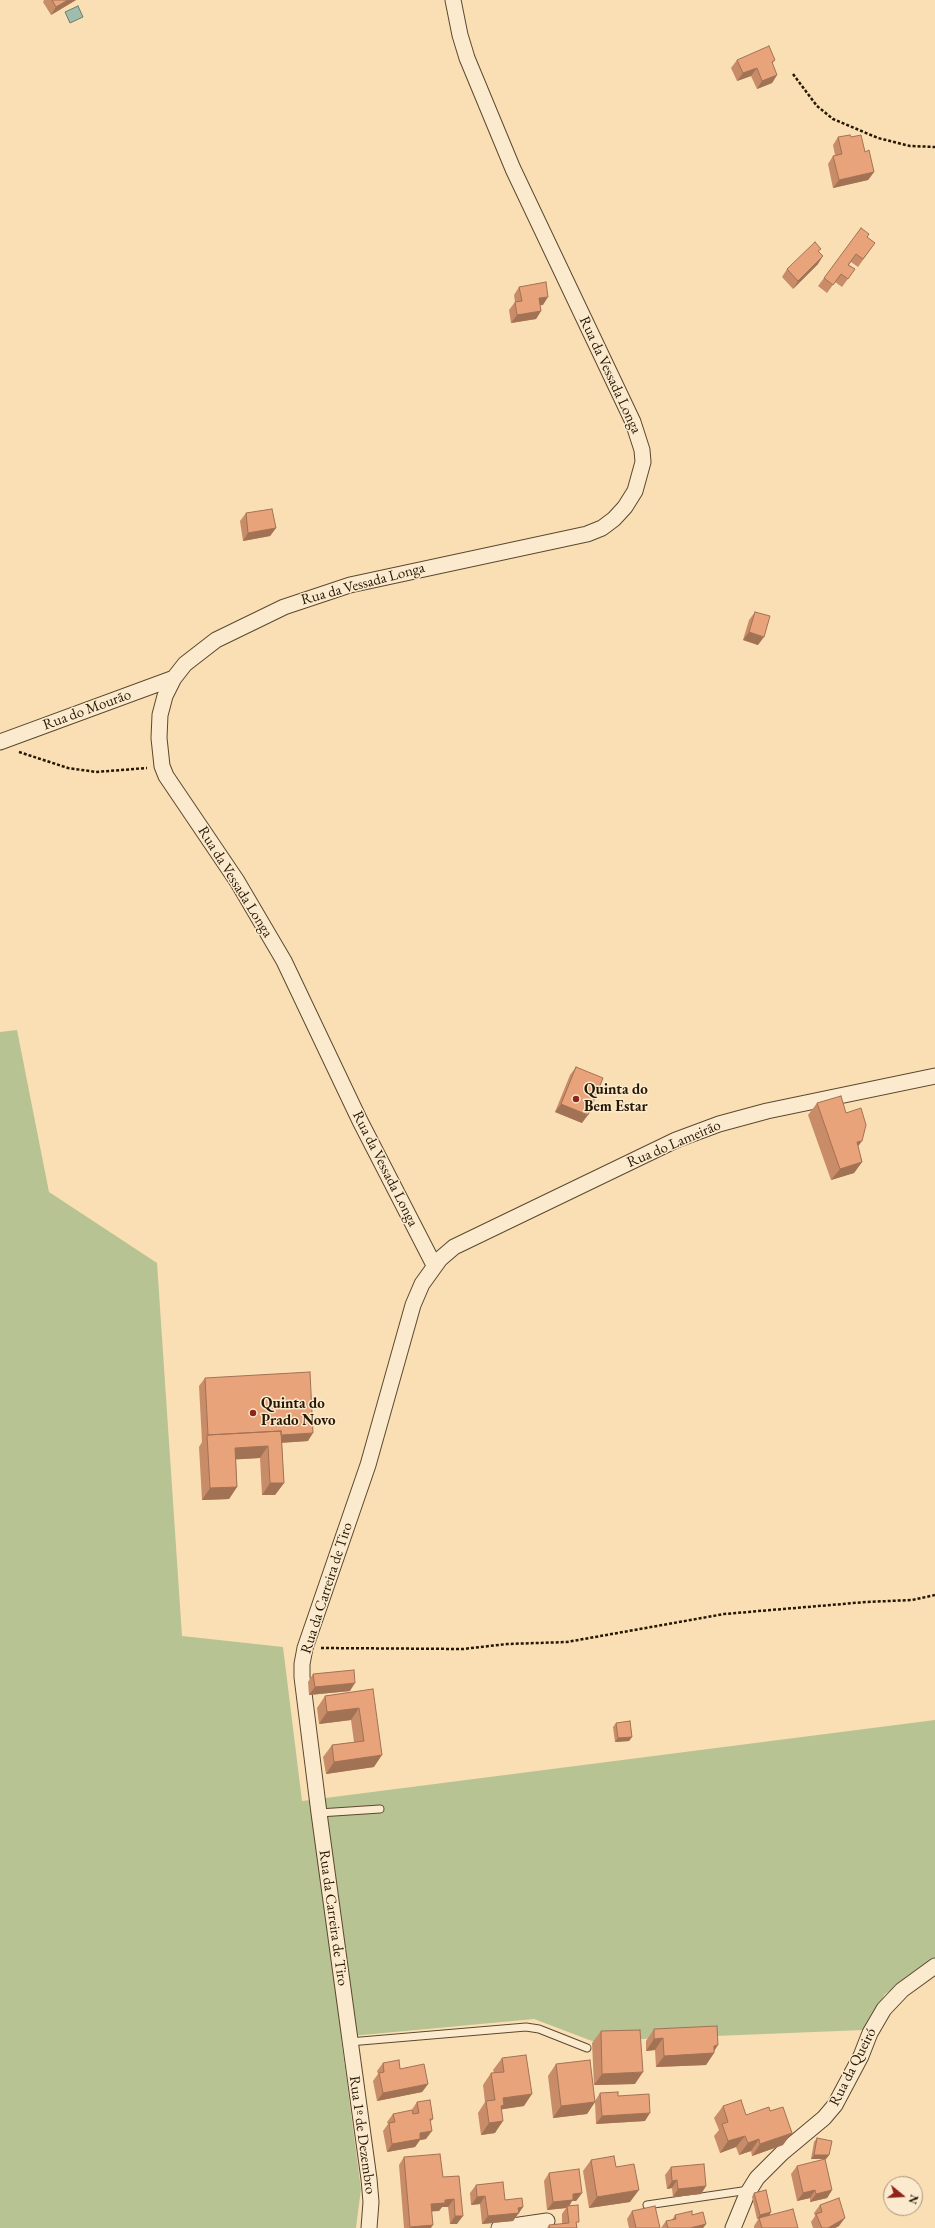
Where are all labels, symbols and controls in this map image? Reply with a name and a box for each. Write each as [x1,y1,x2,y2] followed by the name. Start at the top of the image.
[575,313,645,437] street label: Rua da Vessada Longa
[299,559,427,609] street label: Rua da Vessada Longa
[40,686,134,734] street label: Rua do Mourão
[194,823,276,941] street label: Rua da Vessada Longa
[584,1081,648,1116] place label: Quinta do Bem Estar
[571,1094,581,1104] marker: Quinta do Bem Estar
[348,1108,422,1230] street label: Rua da Vessada Longa
[624,1116,724,1172] street label: Rua do Lameirão
[261,1395,336,1430] place label: Quinta do Prado Novo
[248,1408,258,1418] marker: Quinta do Prado Novo
[297,1520,357,1656] street label: Rua da Carreira de Tiro
[315,1849,351,1987] street label: Rua da Carreira de Tiro
[826,2025,880,2109] street label: Rua da Queiró
[345,2075,379,2195] street label: Rua 1º de Dezembro
[883,2176,923,2216] north arrow
[905,2193,921,2206] text: N

